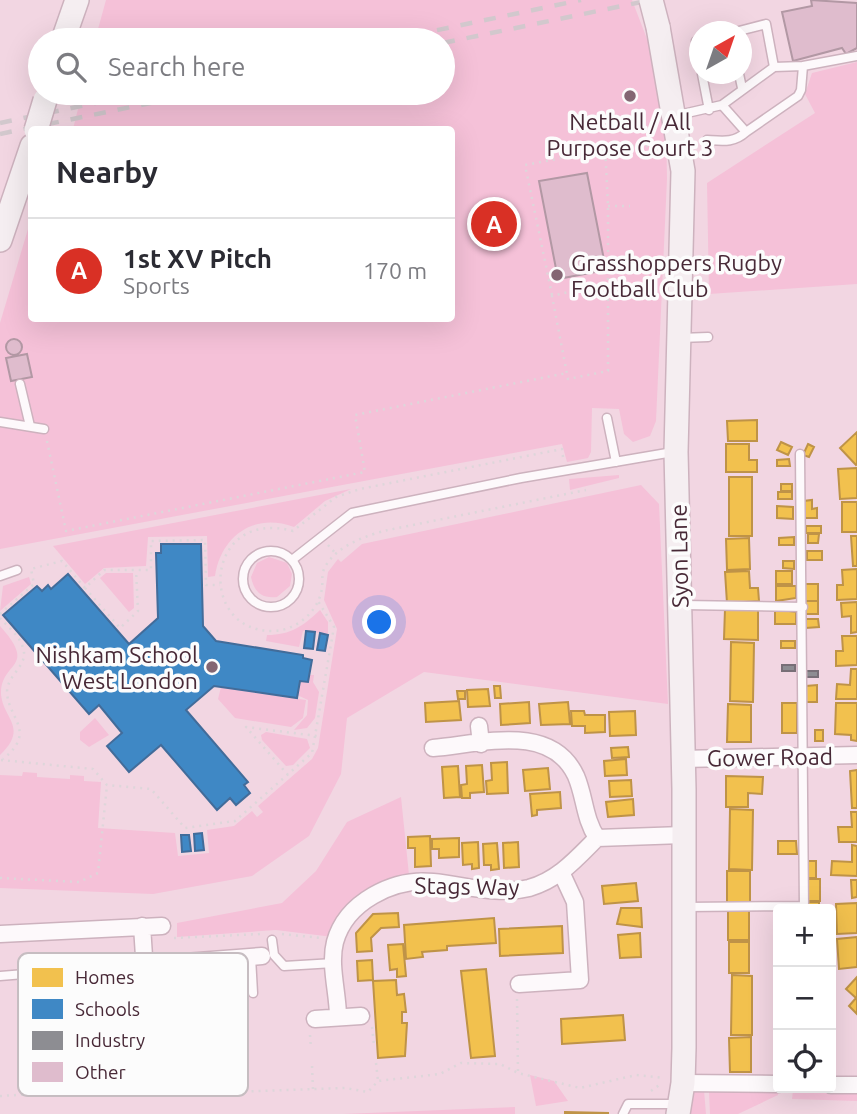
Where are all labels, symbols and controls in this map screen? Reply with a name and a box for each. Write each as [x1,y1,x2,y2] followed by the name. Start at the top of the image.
[689,21,752,84] north arrow
[28,28,455,105] search box
[52,48,90,86] icon: search
[108,52,245,81] text: Search here
[622,88,638,104] marker: Netball / All Purpose Court 3
[546,109,714,160] place label: Netball / All Purpose Court 3
[56,155,158,189] text: Nearby
[471,198,517,250] pin: A
[123,244,272,273] text: 1st XV Pitch
[571,250,782,301] place label: Grasshoppers Rugby Football Club
[71,258,87,283] text: A
[363,258,427,283] text: 170 m
[549,267,565,283] marker: Grasshoppers Rugby Football Club
[123,273,190,298] text: Sports
[666,504,692,608] street label: Syon Lane
[362,605,396,639] your location
[36,642,198,693] place label: Nishkam School West London
[204,659,220,675] marker: Nishkam School West London
[707,743,833,771] street label: Gower Road
[414,873,520,899] street label: Stags Way
[773,904,836,1093] map controls
[773,904,836,967] button: +
[18,953,248,1096] legend
[75,966,135,988] text: Homes
[773,967,836,1030] button: −
[75,998,140,1020] text: Schools
[75,1029,145,1051] text: Industry
[773,1030,836,1093] button: locate
[75,1061,126,1083] text: Other

